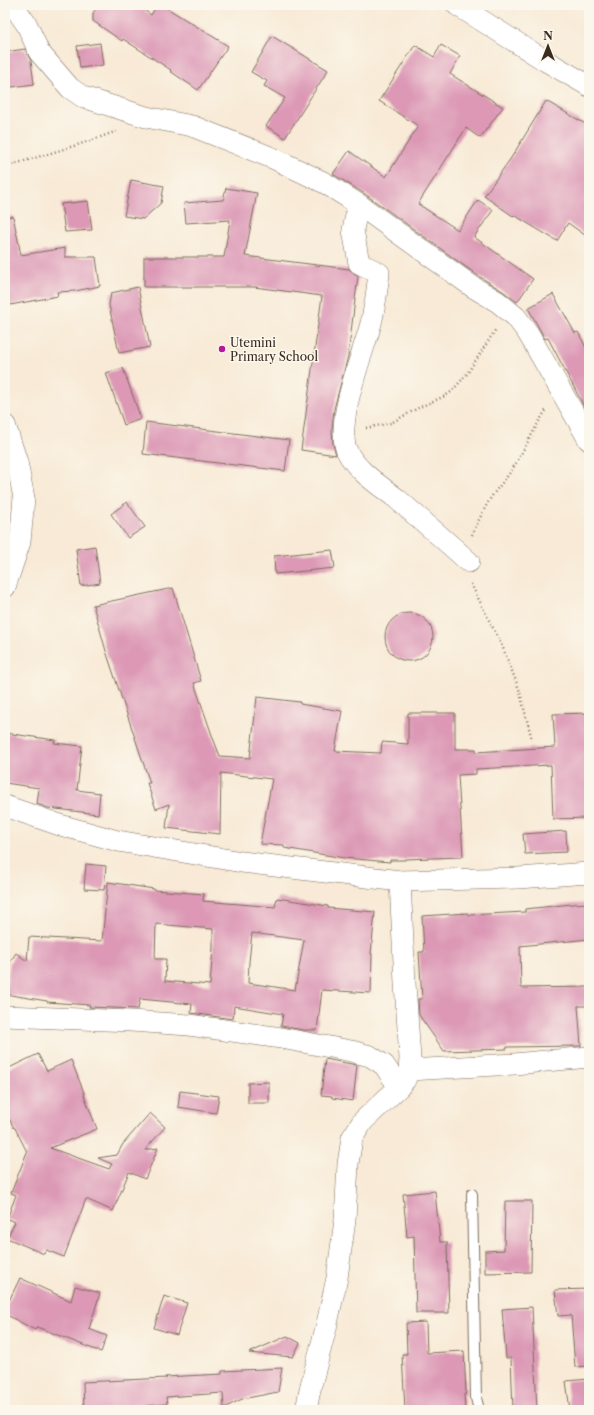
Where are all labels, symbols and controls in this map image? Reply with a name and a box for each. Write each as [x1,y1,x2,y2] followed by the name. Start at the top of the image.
[528,26,568,66] north arrow
[543,29,553,43] text: N
[230,335,318,364] place label: Utemini Primary School
[217,344,227,354] marker: Utemini Primary School

